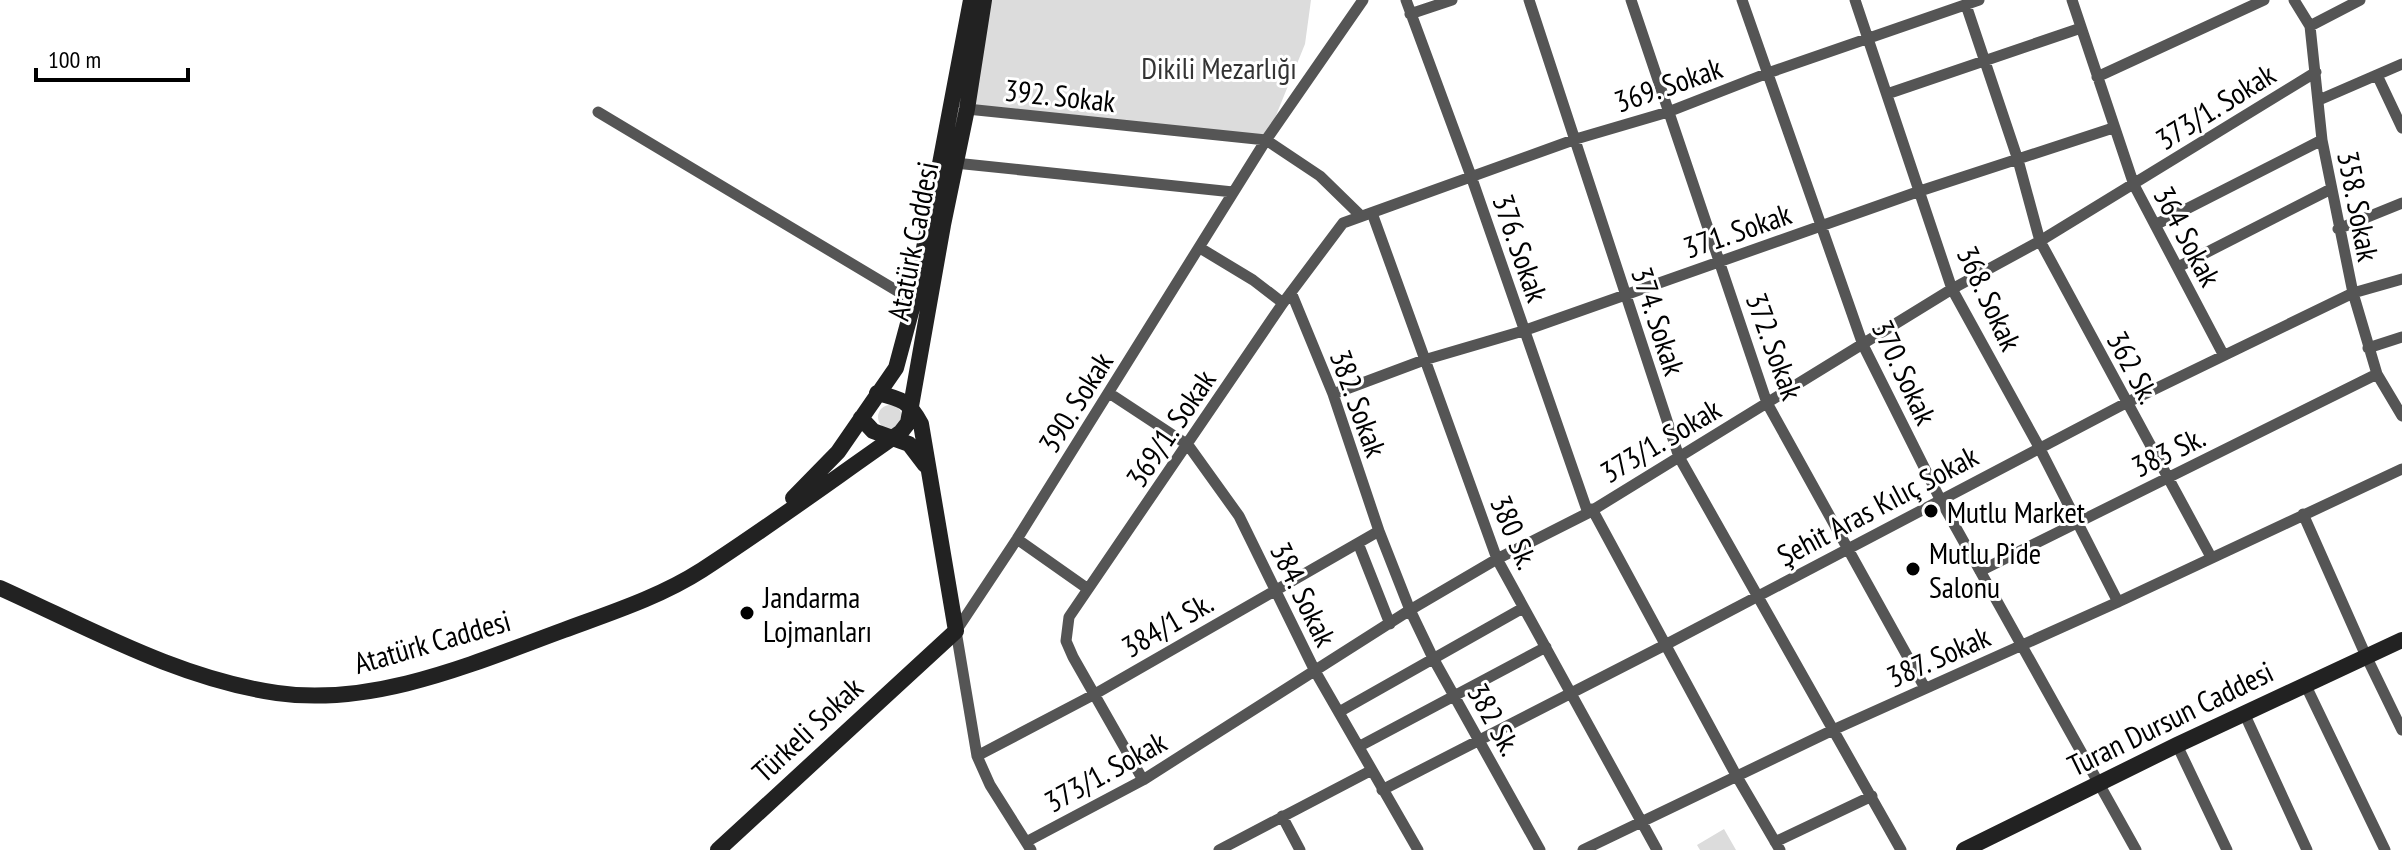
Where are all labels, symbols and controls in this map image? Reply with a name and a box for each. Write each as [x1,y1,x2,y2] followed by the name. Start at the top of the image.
[36,32,188,82] scale bar
[48,44,101,75] text: 100 m
[1609,47,1727,121] street label: 369. Sokak
[1141,48,1297,87] park label: Dikili Mezarlığı
[2148,54,2282,158] street label: 373/1. Sokak
[1003,70,1118,120] street label: 392. Sokak
[2329,148,2389,265] street label: 358. Sokak
[877,158,947,324] street label: Atatürk Caddesi
[2145,179,2231,293] street label: 364 Sokak
[1484,189,1558,307] street label: 376. Sokak
[1678,193,1796,267] street label: 371. Sokak
[1949,239,2031,357] street label: 368. Sokak
[1623,262,1695,380] street label: 374. Sokak
[1738,287,1812,405] street label: 372. Sokak
[1864,313,1946,431] street label: 370. Sokak
[2099,324,2169,410] street label: 362 Sk.
[1029,344,1121,460] street label: 390. Sokak
[1322,344,1396,462] street label: 382. Sokak
[1116,361,1224,494] street label: 369/1. Sokak
[1593,389,1728,491] street label: 373/1. Sokak
[2125,417,2211,485] street label: 383 Sk.
[1770,436,1984,574] street label: Şehit Aras Kılıç Sokak
[1482,489,1548,575] street label: 380 Sk.
[1947,492,2086,531] place label: Mutlu Market
[1922,502,1940,520] marker: Mutlu Market
[1929,533,2041,606] place label: Mutlu Pide Salonu
[1262,535,1346,653] street label: 384. Sokak
[1904,560,1922,578] marker: Mutlu Pide Salonu
[762,577,872,650] place label: Jandarma Lojmanları
[1114,582,1220,666] street label: 384/1 Sk.
[349,600,515,682] street label: Atatürk Caddesi
[738,604,756,622] marker: Jandarma Lojmanları
[1880,616,1996,696] street label: 387. Sokak
[2061,651,2279,785] street label: Turan Dursun Caddesi
[743,668,871,790] street label: Türkeli Sokak
[1459,676,1531,762] street label: 382 Sk.
[1037,721,1173,820] street label: 373/1. Sokak

